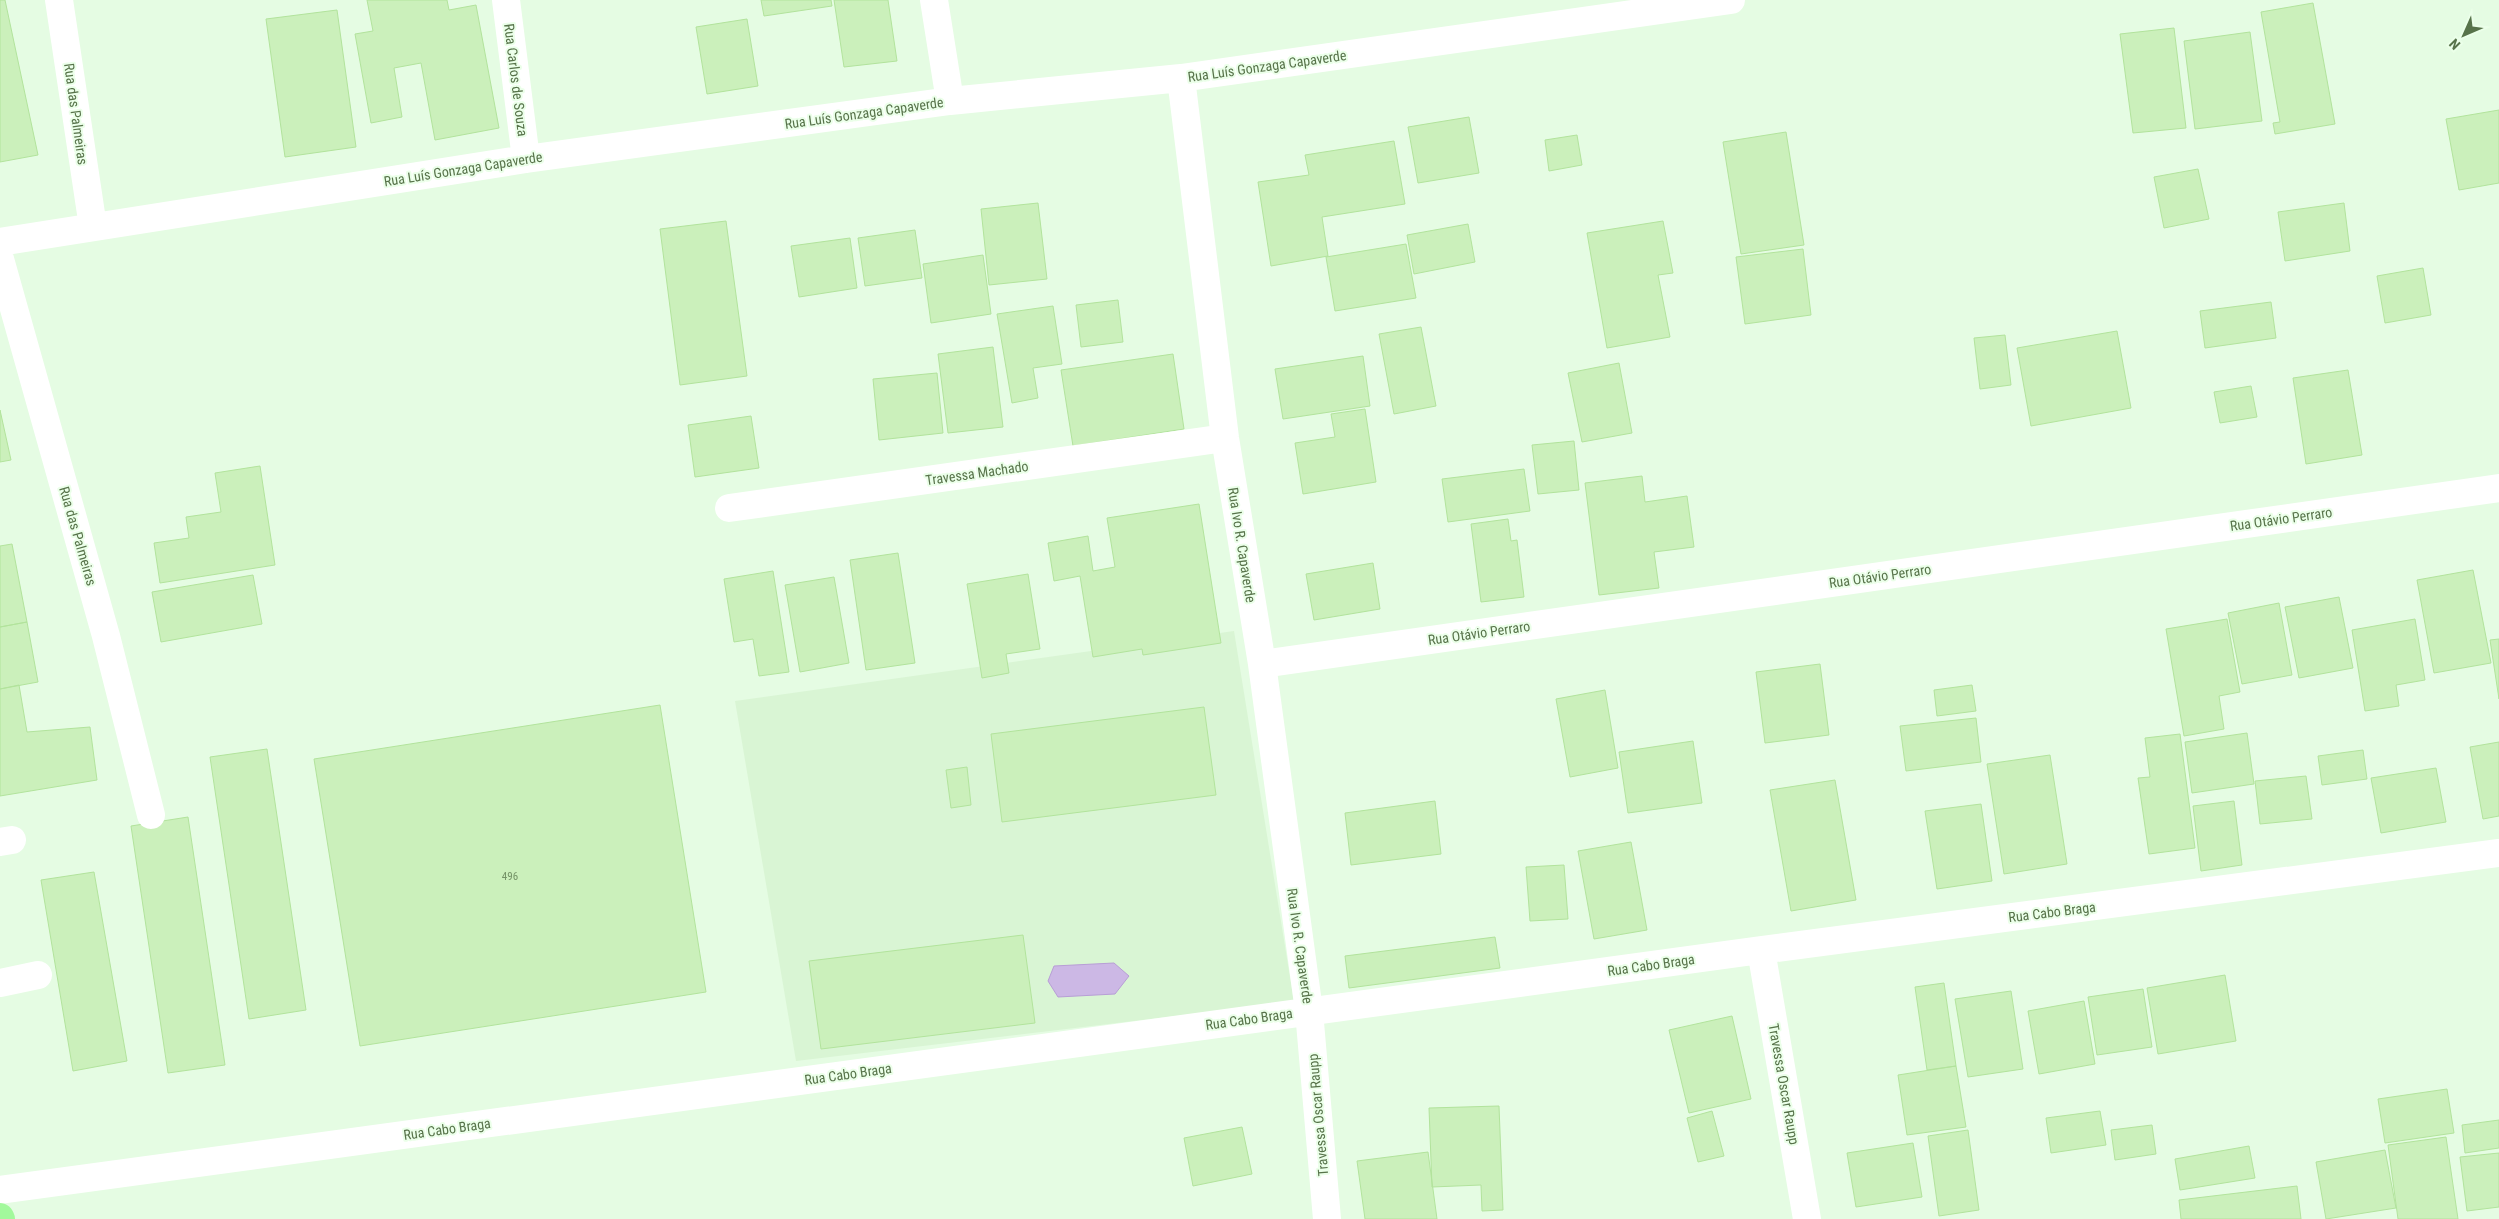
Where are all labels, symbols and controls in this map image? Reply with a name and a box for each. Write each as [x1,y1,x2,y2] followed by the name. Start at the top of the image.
[2439,10,2489,60] north arrow
[501,23,531,137] street label: Rua Carlos de Souza
[2446,36,2463,53] text: N
[1187,47,1348,85] street label: Rua Luís Gonzaga Capaverde
[61,62,91,166] street label: Rua das Palmeiras
[784,94,945,132] street label: Rua Luís Gonzaga Capaverde
[383,149,544,189] street label: Rua Luís Gonzaga Capaverde
[925,458,1029,488] street label: Travessa Machado
[56,485,100,587] street label: Rua das Palmeiras
[1225,486,1259,604] street label: Rua Ivo R. Capaverde
[2229,504,2333,534] street label: Rua Otávio Perraro
[1828,561,1932,591] street label: Rua Otávio Perraro
[1427,618,1531,648] street label: Rua Otávio Perraro
[502,870,518,883] house number: 496
[1284,887,1316,1005] street label: Rua Ivo R. Capaverde
[2007,899,2097,925] street label: Rua Cabo Braga
[1606,951,1696,979] street label: Rua Cabo Braga
[1204,1005,1294,1033] street label: Rua Cabo Braga
[1765,1022,1803,1146] street label: Travessa Oscar Raupp
[1305,1053,1331,1177] street label: Travessa Oscar Raupp
[803,1060,893,1088] street label: Rua Cabo Braga
[402,1115,492,1143] street label: Rua Cabo Braga

